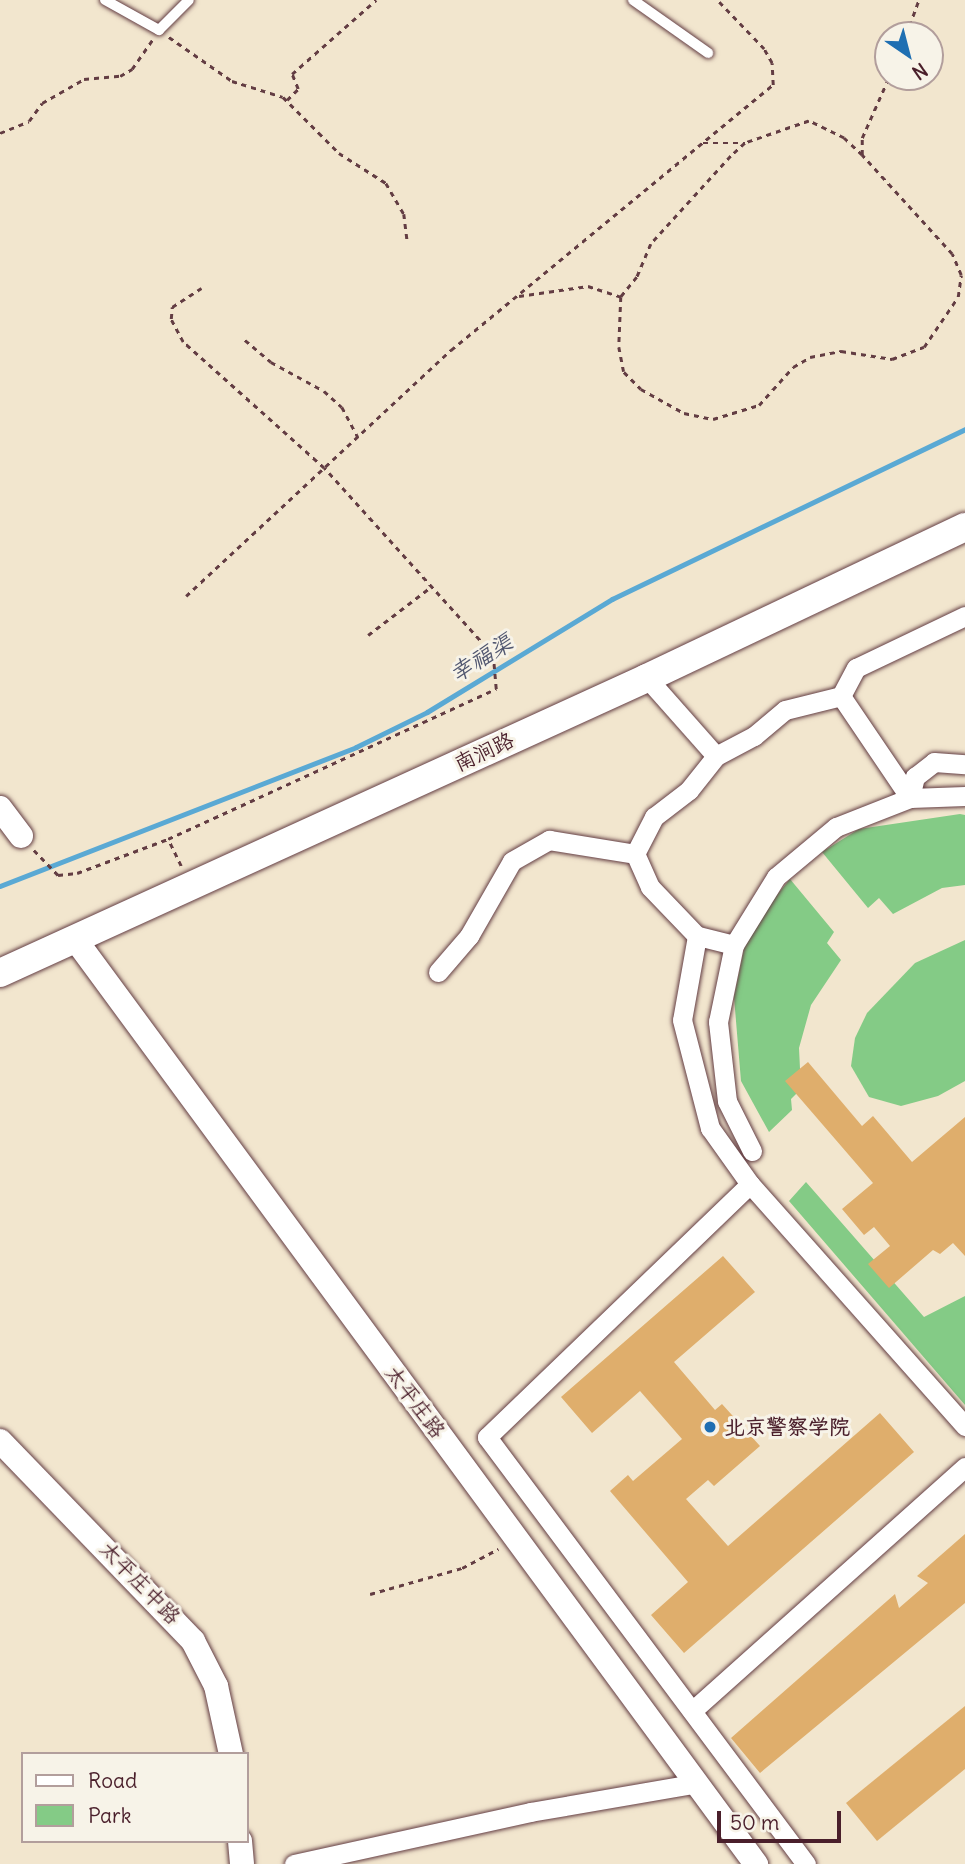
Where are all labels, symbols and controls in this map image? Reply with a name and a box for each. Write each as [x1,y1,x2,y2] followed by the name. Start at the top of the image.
[874,21,944,91] north arrow
[908,58,932,85] text: N
[444,628,518,688] water label: 幸福渠
[450,727,518,777] street label: 南涧路
[380,1361,450,1443] street label: 太平庄路
[724,1414,850,1440] place label: 北京警察学院
[702,1419,718,1435] marker: 北京警察学院
[94,1536,186,1630] street label: 太平庄中路
[21,1752,248,1843] legend
[88,1767,137,1794] text: Road
[720,1798,844,1842] scale bar
[88,1802,131,1829] text: Park
[730,1809,779,1836] text: 50 m

